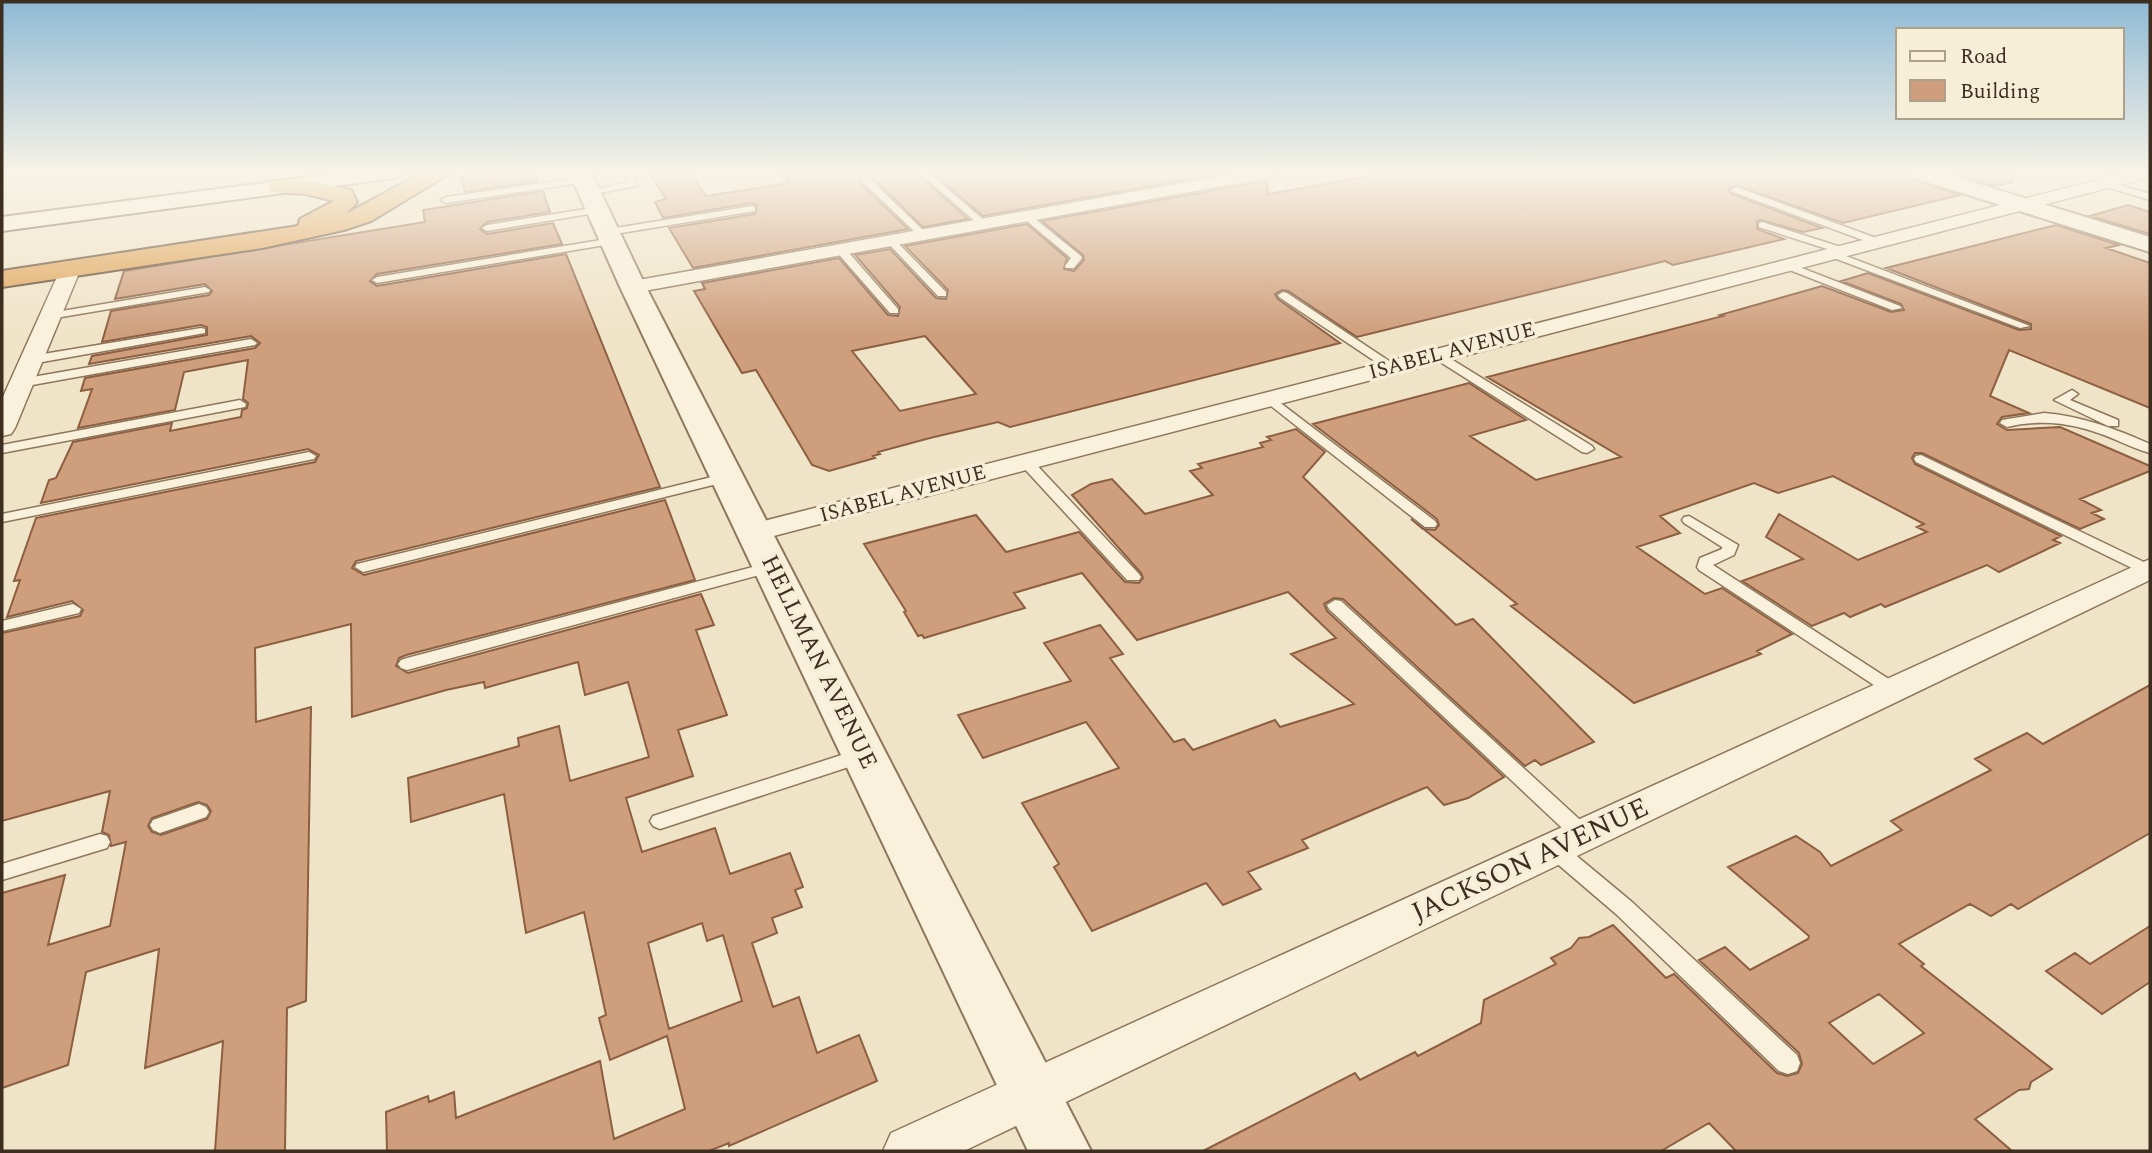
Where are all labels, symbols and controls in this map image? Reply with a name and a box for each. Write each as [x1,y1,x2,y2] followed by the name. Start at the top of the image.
[1896,28,2124,119] legend
[1960,41,2007,73] text: Road
[1960,76,2040,108] text: Building
[1365,313,1539,389] street label: ISABEL AVENUE
[816,456,990,532] street label: ISABEL AVENUE
[751,549,887,775] street label: HELLMAN AVENUE
[1404,786,1656,934] street label: JACKSON AVENUE

